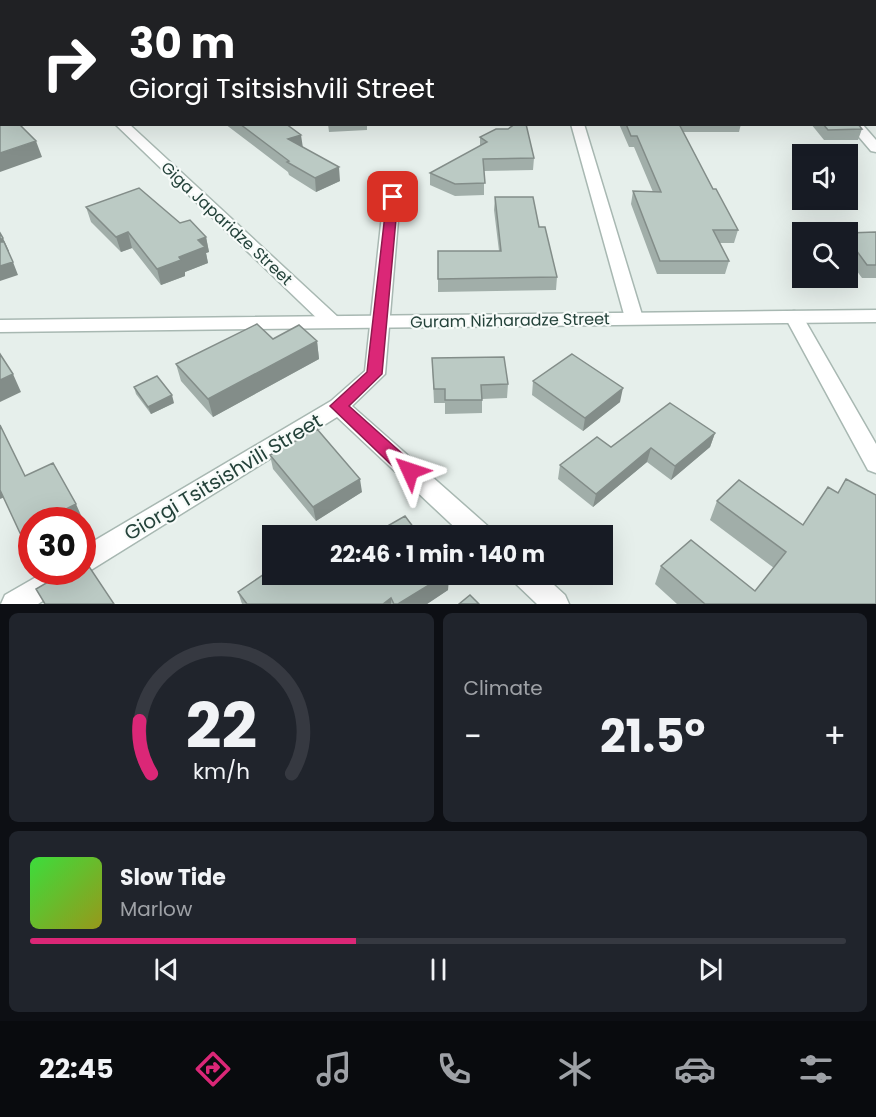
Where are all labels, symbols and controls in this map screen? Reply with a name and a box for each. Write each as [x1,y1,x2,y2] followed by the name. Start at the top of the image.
[129,14,235,73] text: 30 m
[30,24,108,102] icon: right
[129,70,435,107] text: Giorgi Tsitsishvili Street
[792,144,858,288] map controls
[792,144,858,210] button: sound
[156,156,298,291] street label: Giga Japaridze Street
[367,171,418,222] pin
[376,180,409,213] icon: arrive
[792,222,858,288] button: search
[410,307,610,334] street label: Guram Nizharadze Street
[119,407,327,547] street label: Giorgi Tsitsishvili Street
[378,439,442,503] position arrow
[18,507,96,585] speed limit sign: 30
[330,539,545,570] text: 22:46 · 1 min · 140 m
[464,674,543,702] text: Climate
[186,682,257,770] text: 22
[600,705,705,768] text: 21.5°
[464,713,482,760] text: −
[823,713,846,760] text: +
[193,757,250,788] text: km/h
[120,862,226,893] text: Slow Tide
[120,895,192,923] text: Marlow
[150,953,183,986] icon: previous
[422,953,455,986] icon: pause
[694,953,727,986] icon: next
[192,1048,234,1090] icon: directions
[313,1048,355,1090] icon: music
[433,1048,475,1090] icon: phone
[554,1048,596,1090] icon: climate
[674,1048,716,1090] icon: car
[795,1048,837,1090] icon: filters
[39,1050,114,1087] text: 22:45

